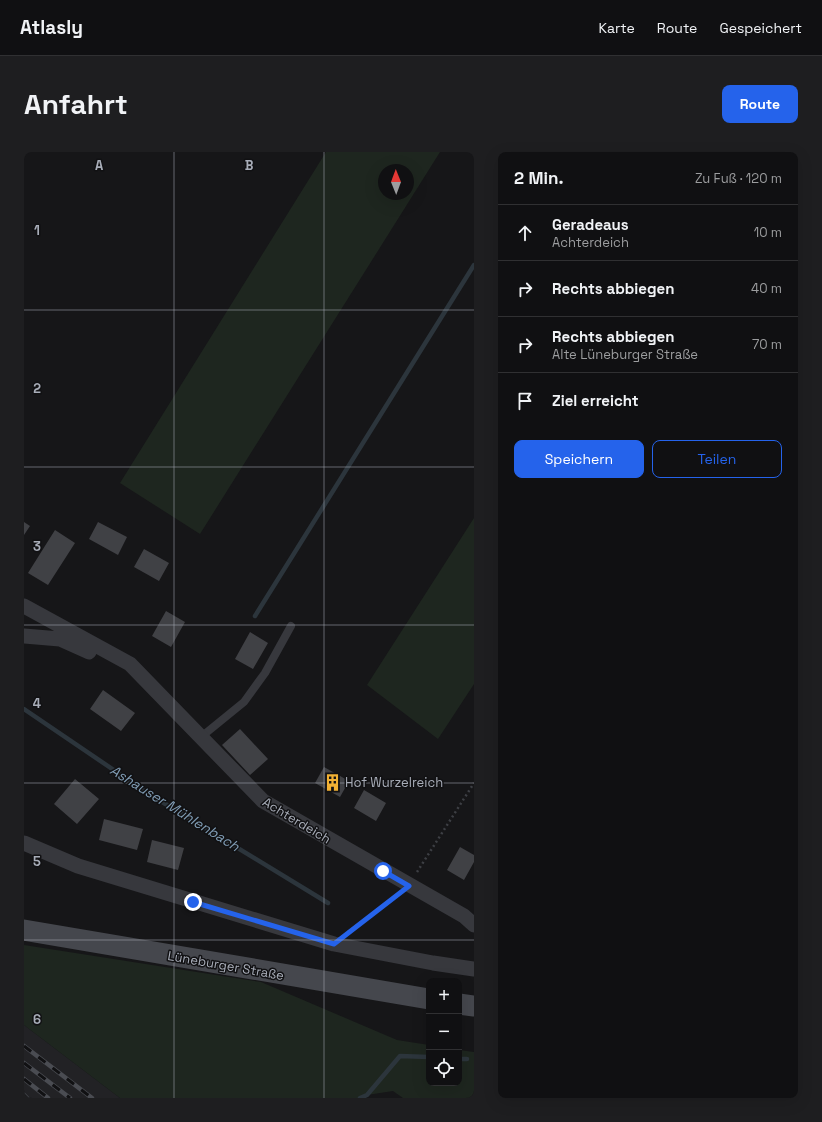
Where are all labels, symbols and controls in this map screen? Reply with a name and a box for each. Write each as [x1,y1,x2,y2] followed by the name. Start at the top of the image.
[20,15,83,40] text: Atlasly
[599,19,635,37] text: Karte
[657,19,697,37] text: Route
[719,19,802,37] text: Gespeichert
[722,85,798,123] button: Route
[24,86,128,122] text: Anfahrt
[95,157,104,174] text: A
[245,157,254,174] text: B
[378,164,414,200] north arrow
[514,167,563,189] text: 2 Min.
[695,170,782,187] text: Zu Fuß · 120 m
[552,215,629,234] text: Geradeaus
[34,222,40,239] text: 1
[514,222,536,244] icon: ahead
[754,224,782,241] text: 10 m
[552,234,629,251] text: Achterdeich
[514,278,536,300] icon: right
[552,279,674,298] text: Rechts abbiegen
[751,280,782,297] text: 40 m
[552,327,674,346] text: Rechts abbiegen
[514,334,536,356] icon: right
[752,336,782,353] text: 70 m
[552,346,698,363] text: Alte Lüneburger Straße
[33,380,41,397] text: 2
[514,390,536,412] icon: arrive
[552,391,639,410] text: Ziel erreicht
[514,440,644,478] button: Speichern
[652,440,782,478] button: Teilen
[33,538,41,555] text: 3
[33,695,41,712] text: 4
[107,761,243,855] water label: Ashauser Mühlenbach
[322,772,342,792] building icon: Hof Wurzelreich
[345,774,443,791] place label: Hof Wurzelreich
[259,793,334,848] street label: Achterdeich
[33,853,41,870] text: 5
[374,862,392,880] route start
[184,893,202,911] route end
[166,947,285,984] street label: Lüneburger Straße
[426,978,462,1086] map controls
[426,978,462,1014] button: +
[33,1011,41,1028] text: 6
[426,1014,462,1050] button: −
[426,1050,462,1086] button: locate

